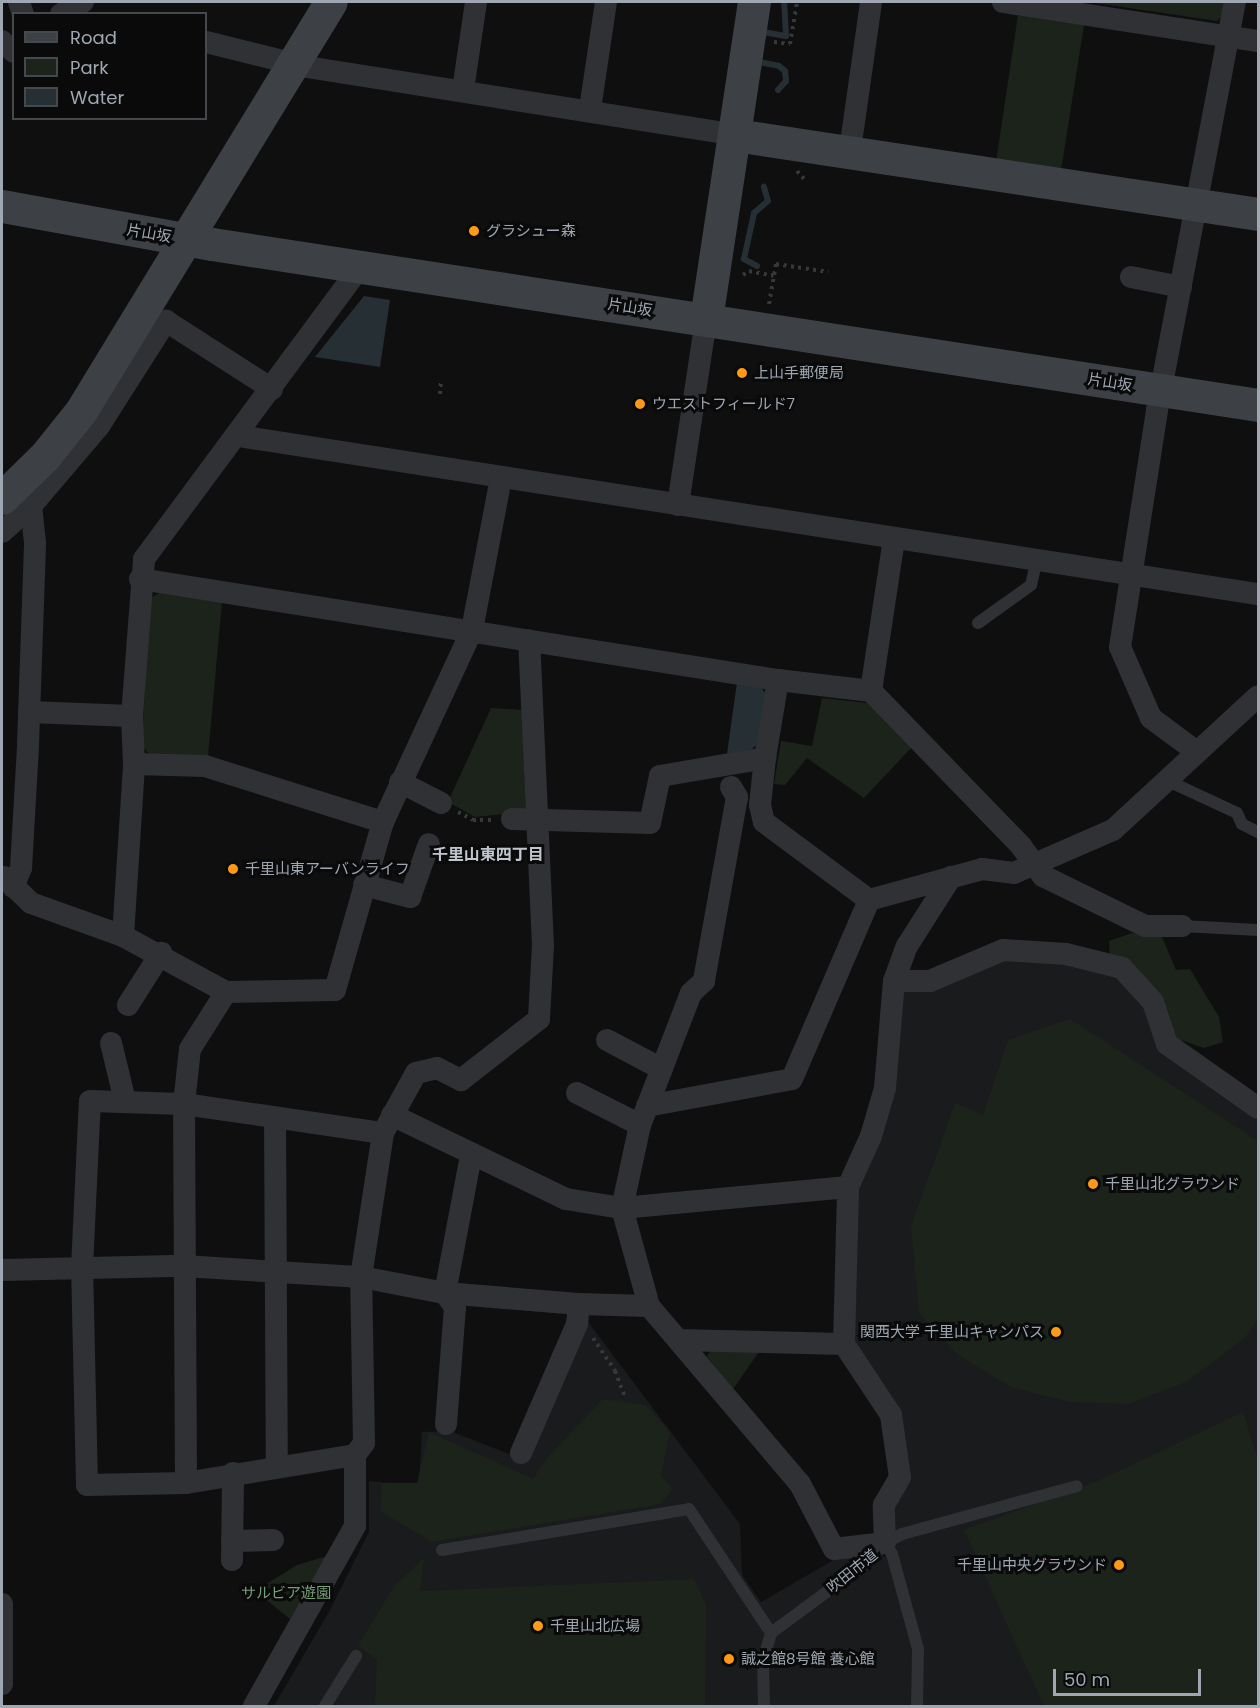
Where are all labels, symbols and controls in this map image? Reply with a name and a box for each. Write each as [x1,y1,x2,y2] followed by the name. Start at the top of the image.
[12,12,207,120] legend
[70,25,117,50] text: Road
[70,55,109,80] text: Park
[70,85,124,110] text: Water
[125,220,173,246] street label: 片山坂
[486,222,576,240] place label: グラシュー森
[467,224,481,238] marker: グラシュー森
[606,295,654,319] street label: 片山坂
[754,364,844,382] place label: 上山手郵便局
[735,366,749,380] marker: 上山手郵便局
[1086,370,1134,394] street label: 片山坂
[652,395,795,413] place label: ウエストフィールド7
[633,397,647,411] marker: ウエストフィールド7
[432,845,544,865] district label: 千里山東四丁目
[245,860,409,878] place label: 千里山東アーバンライフ
[226,862,240,876] marker: 千里山東アーバンライフ
[1105,1175,1240,1193] place label: 千里山北グラウンド
[1086,1177,1100,1191] marker: 千里山北グラウンド
[860,1323,1044,1341] place label: 関西大学 千里山キャンパス
[1049,1325,1063,1339] marker: 関西大学 千里山キャンパス
[823,1545,881,1597] street label: 吹田市道
[957,1556,1107,1574] place label: 千里山中央グラウンド
[1112,1558,1126,1572] marker: 千里山中央グラウンド
[241,1584,331,1602] park label: サルビア遊園
[550,1617,640,1635] place label: 千里山北広場
[531,1619,545,1633] marker: 千里山北広場
[741,1650,874,1668] place label: 誠之館8号館 養心館
[722,1652,736,1666] marker: 誠之館8号館 養心館
[1056,1657,1204,1695] scale bar
[1064,1667,1110,1692] text: 50 m

